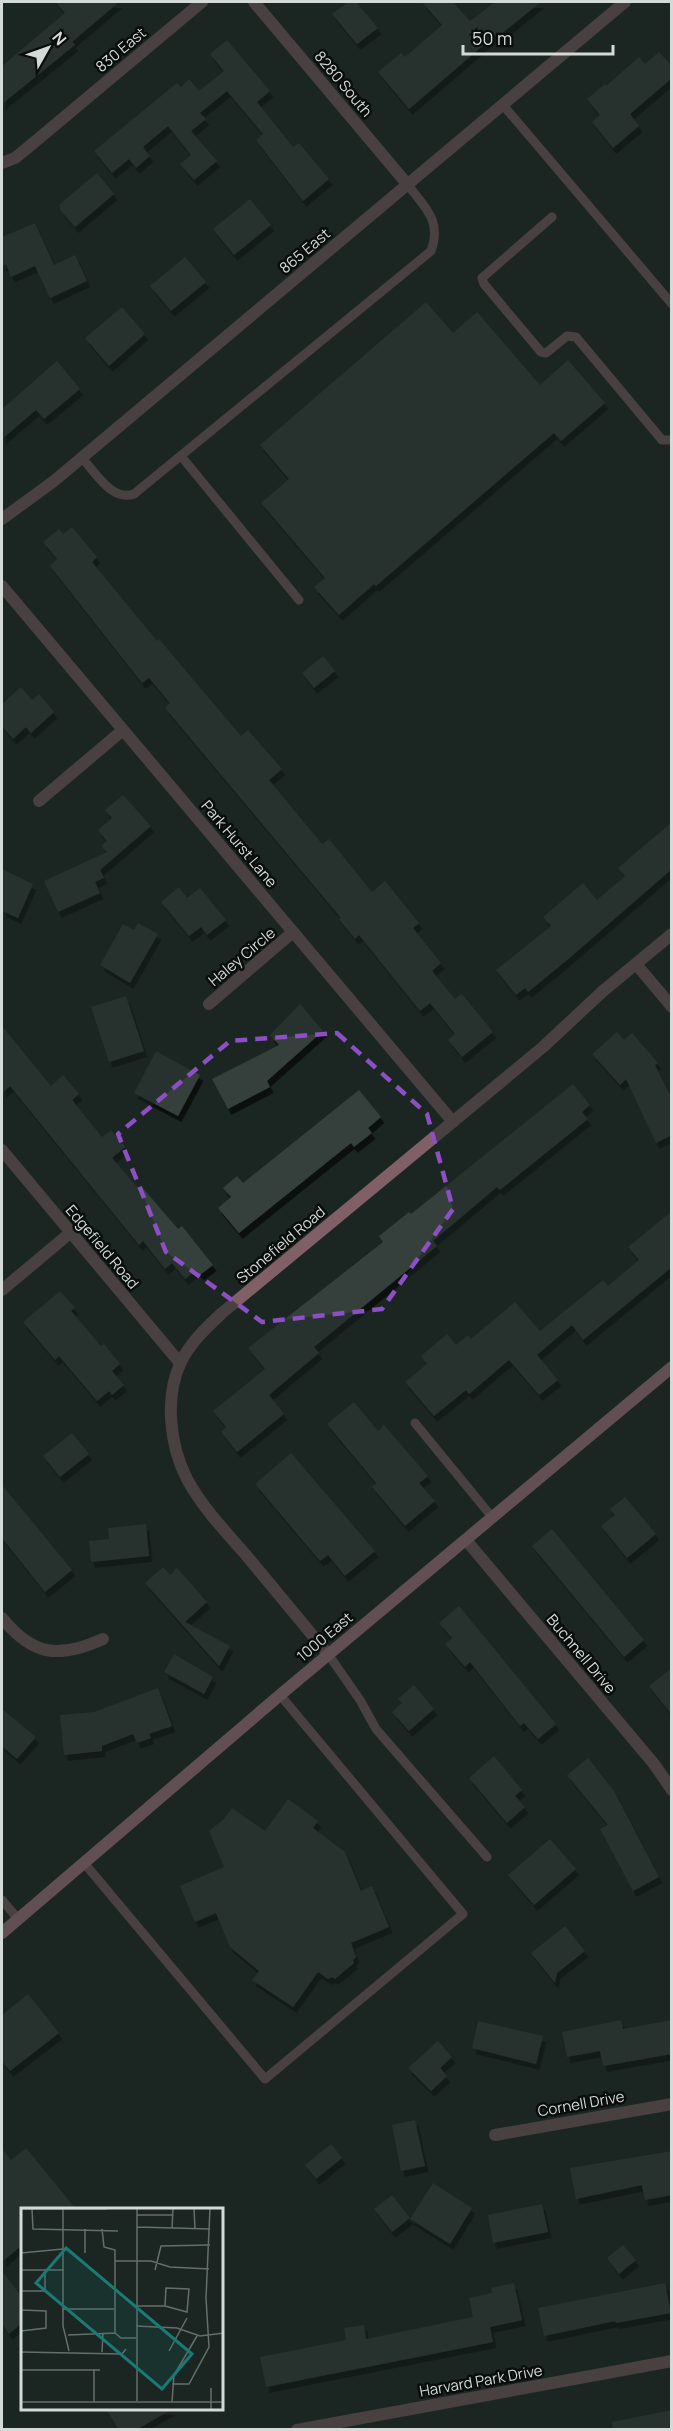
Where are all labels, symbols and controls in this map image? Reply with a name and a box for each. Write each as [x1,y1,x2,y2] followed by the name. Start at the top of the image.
[18,18,78,78] north arrow
[463,18,613,56] scale bar
[91,22,150,77] street label: 830 East
[472,26,512,50] text: 50 m
[47,27,72,50] text: N
[310,46,377,121] street label: 8280 South
[275,223,335,278] street label: 865 East
[197,796,282,892] street label: Park Hurst Lane
[204,922,280,991] street label: Haley Circle
[61,1200,144,1293] street label: Edgefield Road
[232,1201,330,1288] street label: Stonefield Road
[292,1607,357,1666] street label: 1000 East
[542,1609,621,1698] street label: Buchnell Drive
[536,2086,626,2121] street label: Cornell Drive
[21,2208,224,2410] inset map
[418,2359,544,2402] street label: Harvard Park Drive

